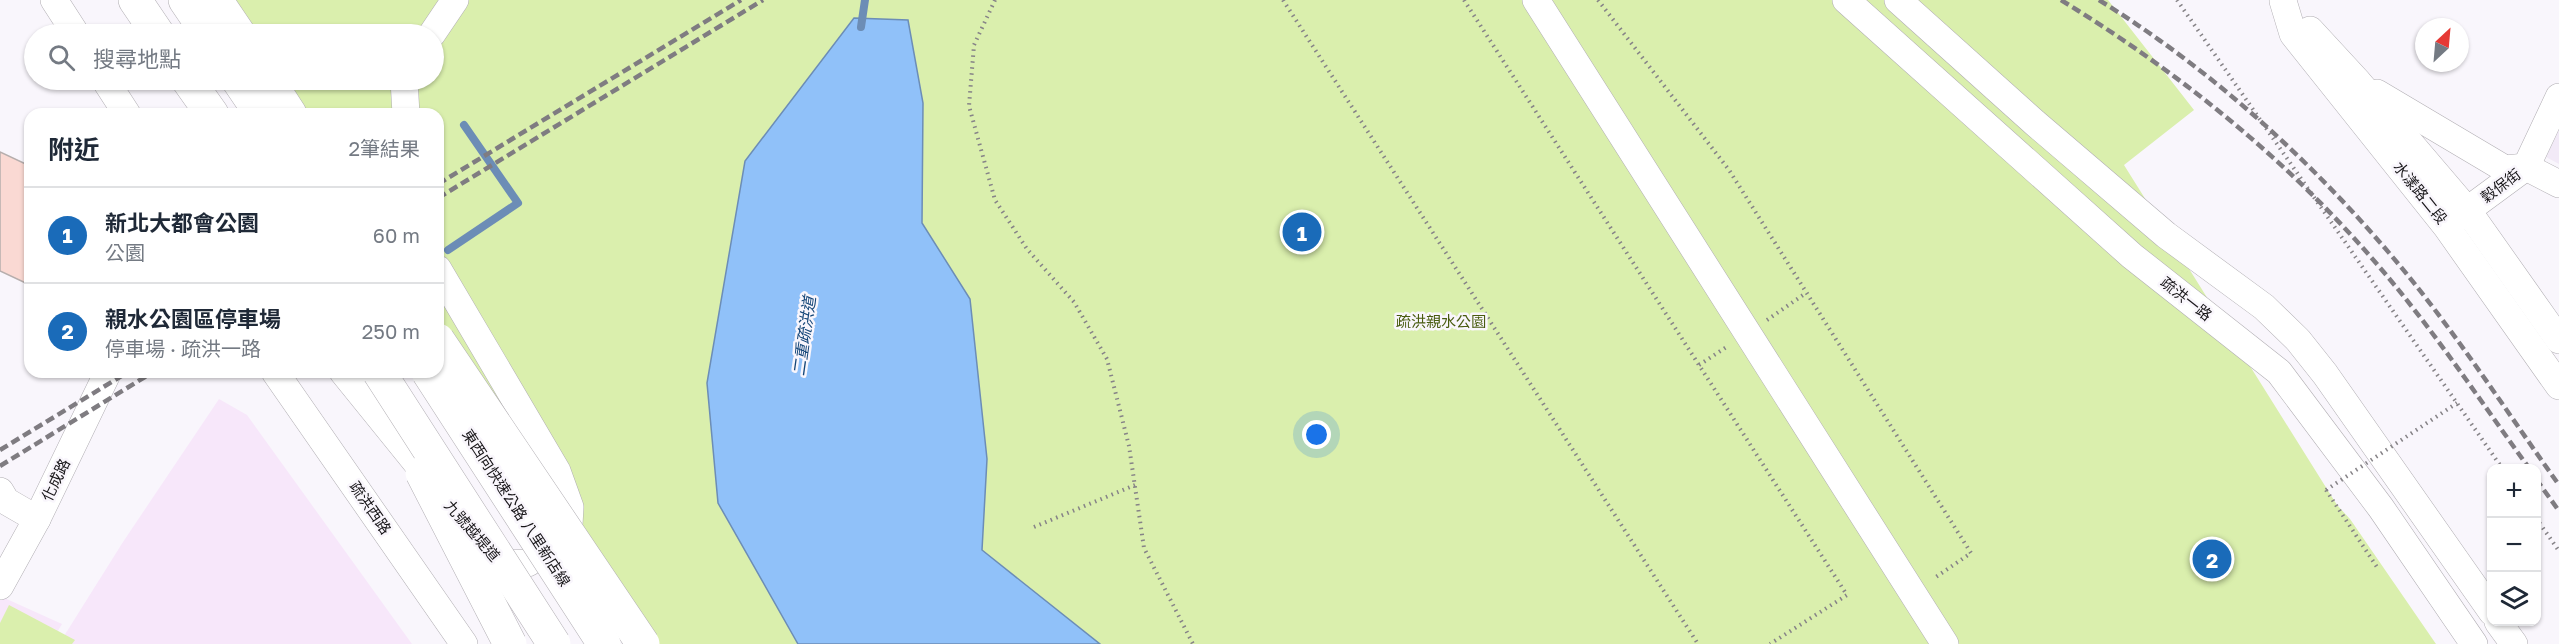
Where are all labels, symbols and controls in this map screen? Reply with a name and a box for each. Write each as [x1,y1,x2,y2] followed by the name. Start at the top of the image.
[2415,18,2469,72] north arrow
[24,24,444,90] search box
[45,41,78,74] icon: search
[93,45,181,72] text: 搜尋地點
[48,134,100,165] text: 附近
[348,136,420,160] text: 2筆結果
[2390,158,2451,227] street label: 水漾路二段
[2477,164,2524,206] street label: 穀保街
[105,209,259,236] text: 新北大都會公園
[1282,210,1322,254] pin: 1
[62,223,73,247] text: 1
[373,223,420,247] text: 60 m
[105,240,145,264] text: 公園
[2157,273,2216,324] street label: 疏洪一路
[789,293,820,377] water label: 二重疏洪道
[105,305,281,332] text: 親水公園區停車場
[1396,312,1486,330] park label: 疏洪親水公園
[61,319,74,343] text: 2
[362,319,420,343] text: 250 m
[105,336,261,360] text: 停車場 · 疏洪一路
[1302,420,1331,449] your location
[459,425,574,589] street label: 東西向快速公路 八里新店線
[37,455,73,504] street label: 化成路
[2487,464,2541,626] map controls
[2487,464,2541,518] button: +
[346,478,395,537] street label: 疏洪西路
[441,496,504,565] street label: 九號越堤道
[2487,518,2541,572] button: −
[2192,536,2232,582] pin: 2
[2487,572,2541,626] button: layers

